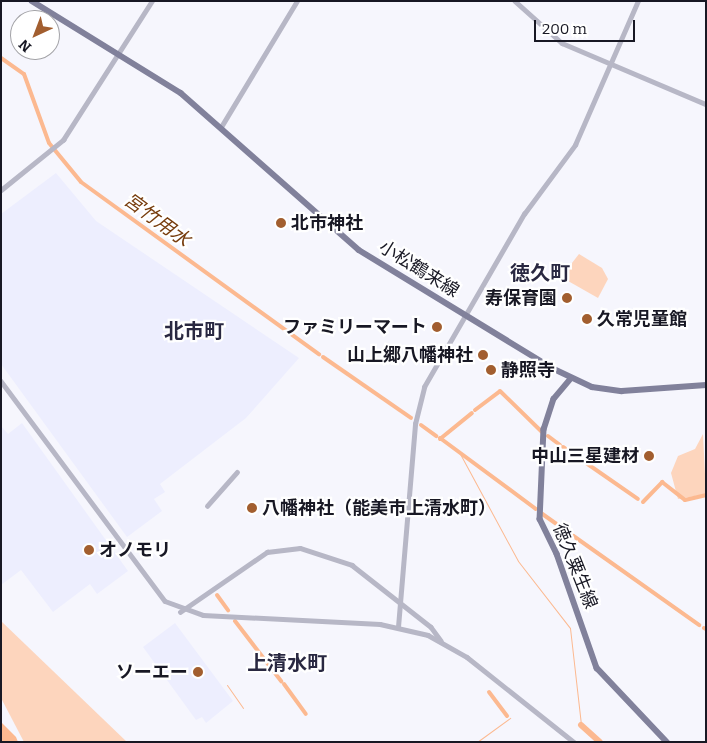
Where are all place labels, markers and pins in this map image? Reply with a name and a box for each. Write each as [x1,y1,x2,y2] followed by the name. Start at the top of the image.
[291,212,363,234] place label: 北市神社
[275,217,287,229] marker: 北市神社
[485,287,557,309] place label: 寿保育園
[561,292,573,304] marker: 寿保育園
[597,308,687,330] place label: 久常児童館
[581,313,593,325] marker: 久常児童館
[283,316,427,338] place label: ファミリーマート
[431,321,443,333] marker: ファミリーマート
[347,344,473,366] place label: 山上郷八幡神社
[477,349,489,361] marker: 山上郷八幡神社
[501,359,555,381] place label: 静照寺
[485,364,497,376] marker: 静照寺
[531,445,639,467] place label: 中山三星建材
[643,450,655,462] marker: 中山三星建材
[262,497,496,519] place label: 八幡神社（能美市上清水町）
[246,502,258,514] marker: 八幡神社（能美市上清水町）
[99,539,171,561] place label: オノモリ
[83,544,95,556] marker: オノモリ
[116,661,188,683] place label: ソーエー
[192,666,204,678] marker: ソーエー

